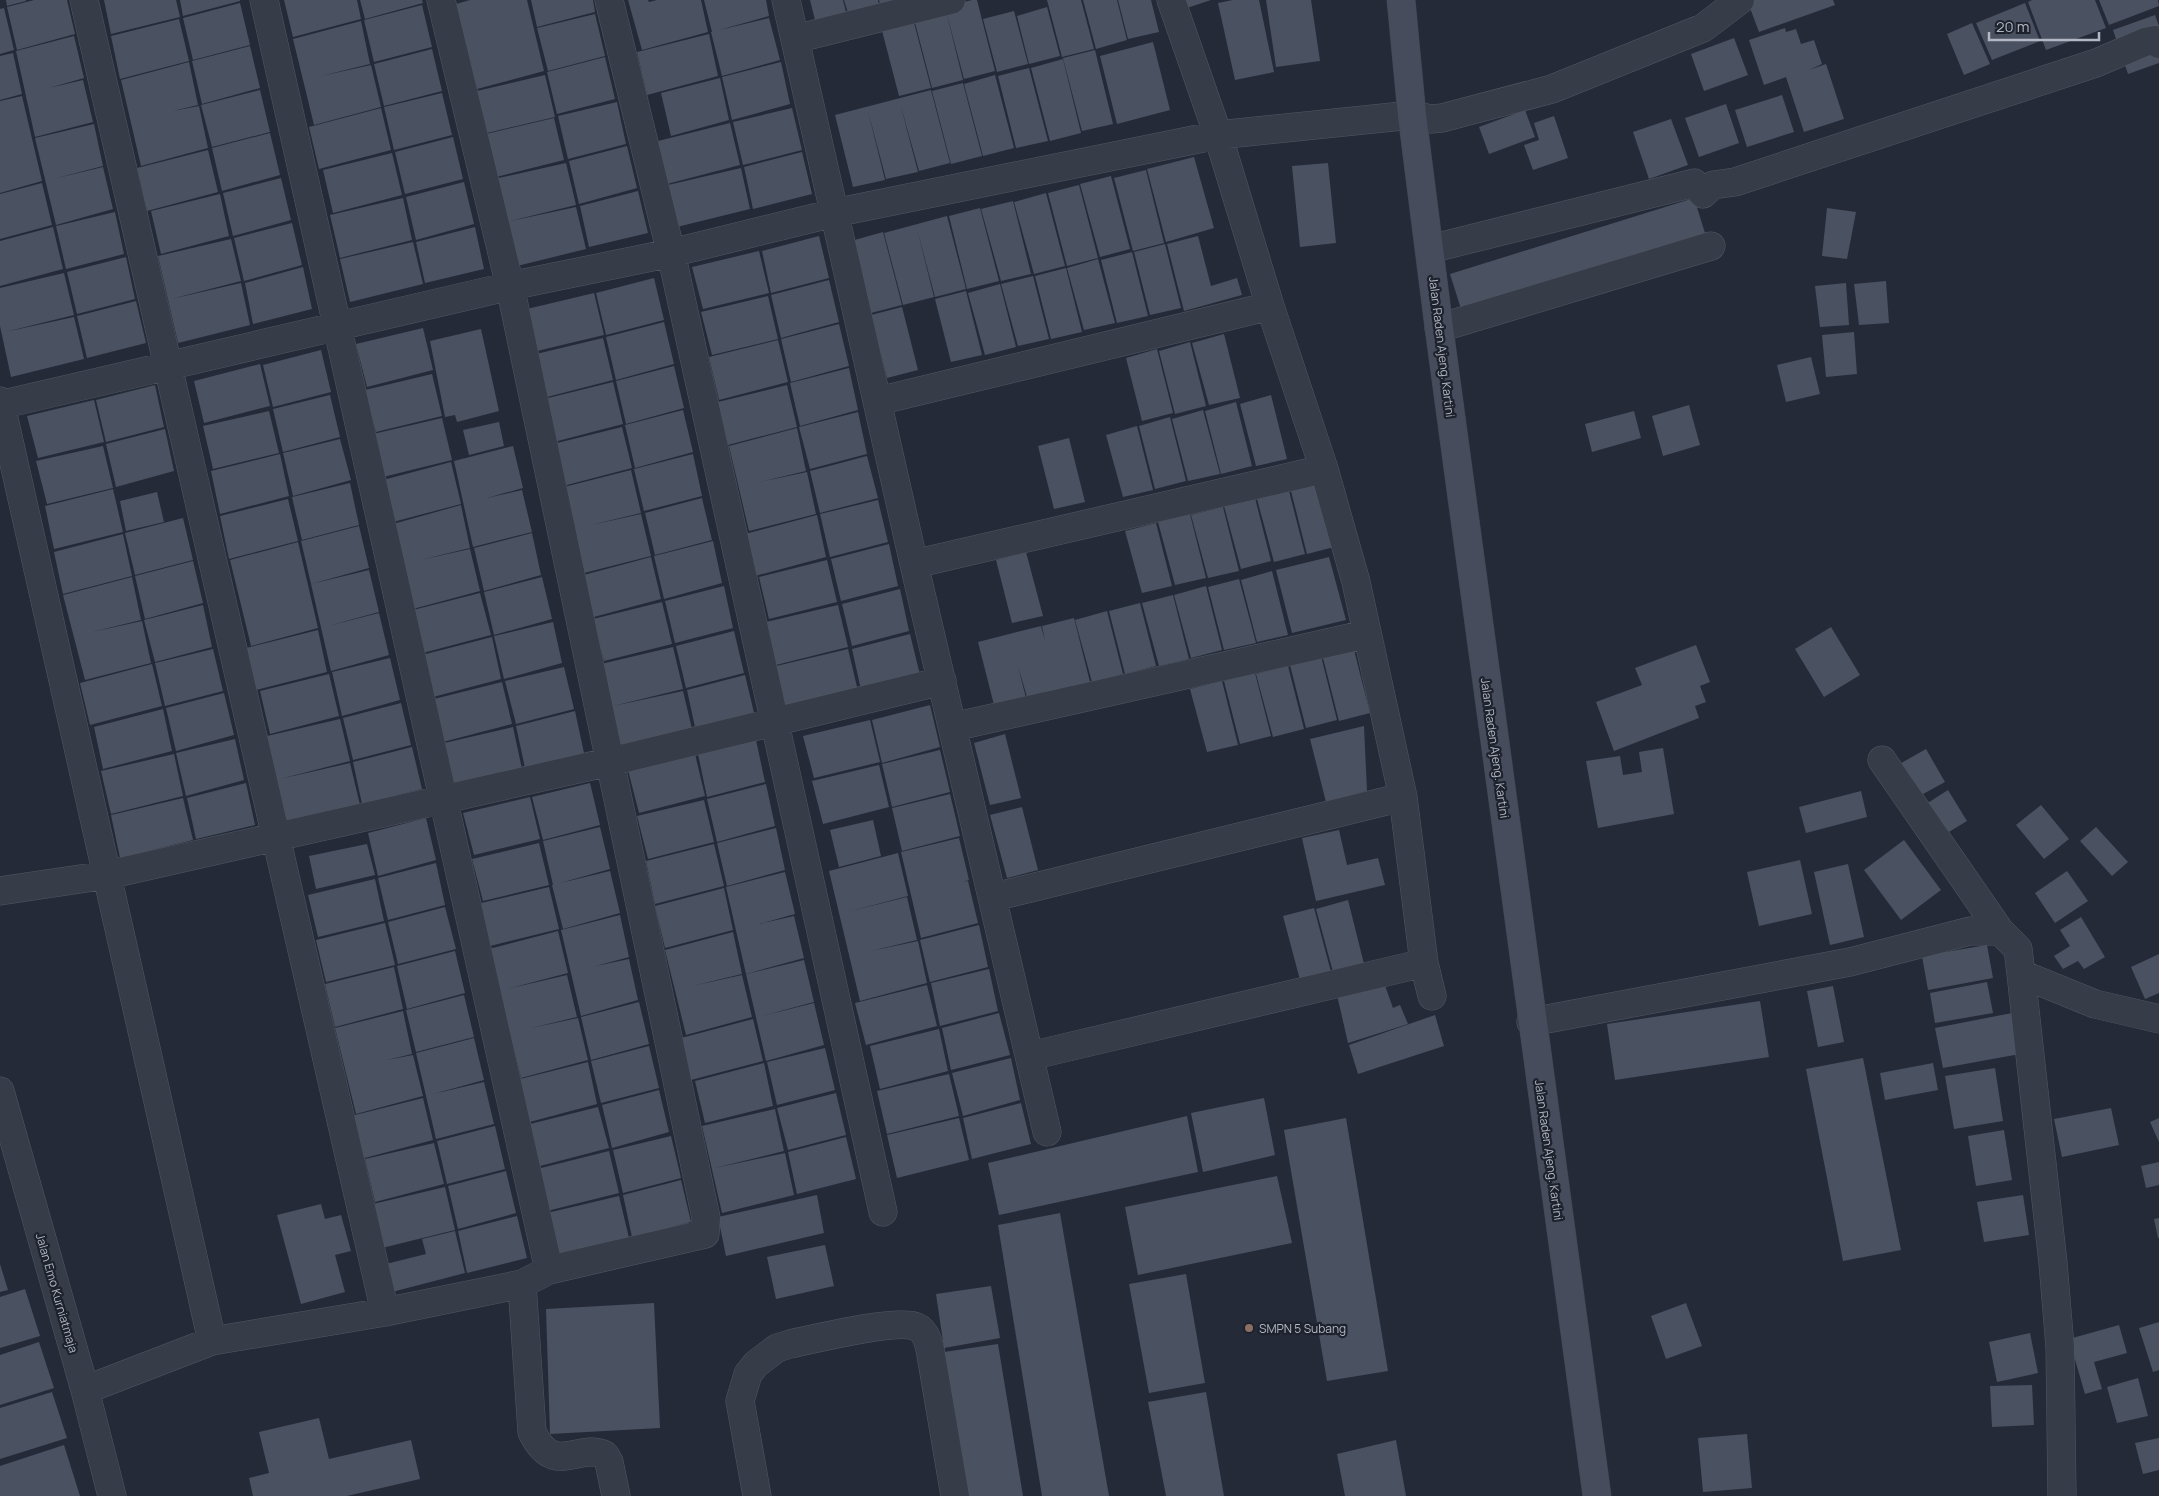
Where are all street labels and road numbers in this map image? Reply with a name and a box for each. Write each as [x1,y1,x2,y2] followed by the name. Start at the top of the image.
[1425,276,1459,418] street label: Jalan Raden Ajeng. Kartini
[1477,677,1513,819] street label: Jalan Raden Ajeng. Kartini
[1531,1079,1567,1221] street label: Jalan Raden Ajeng. Kartini
[32,1231,82,1355] street label: Jalan Emo Kurniatmaja

